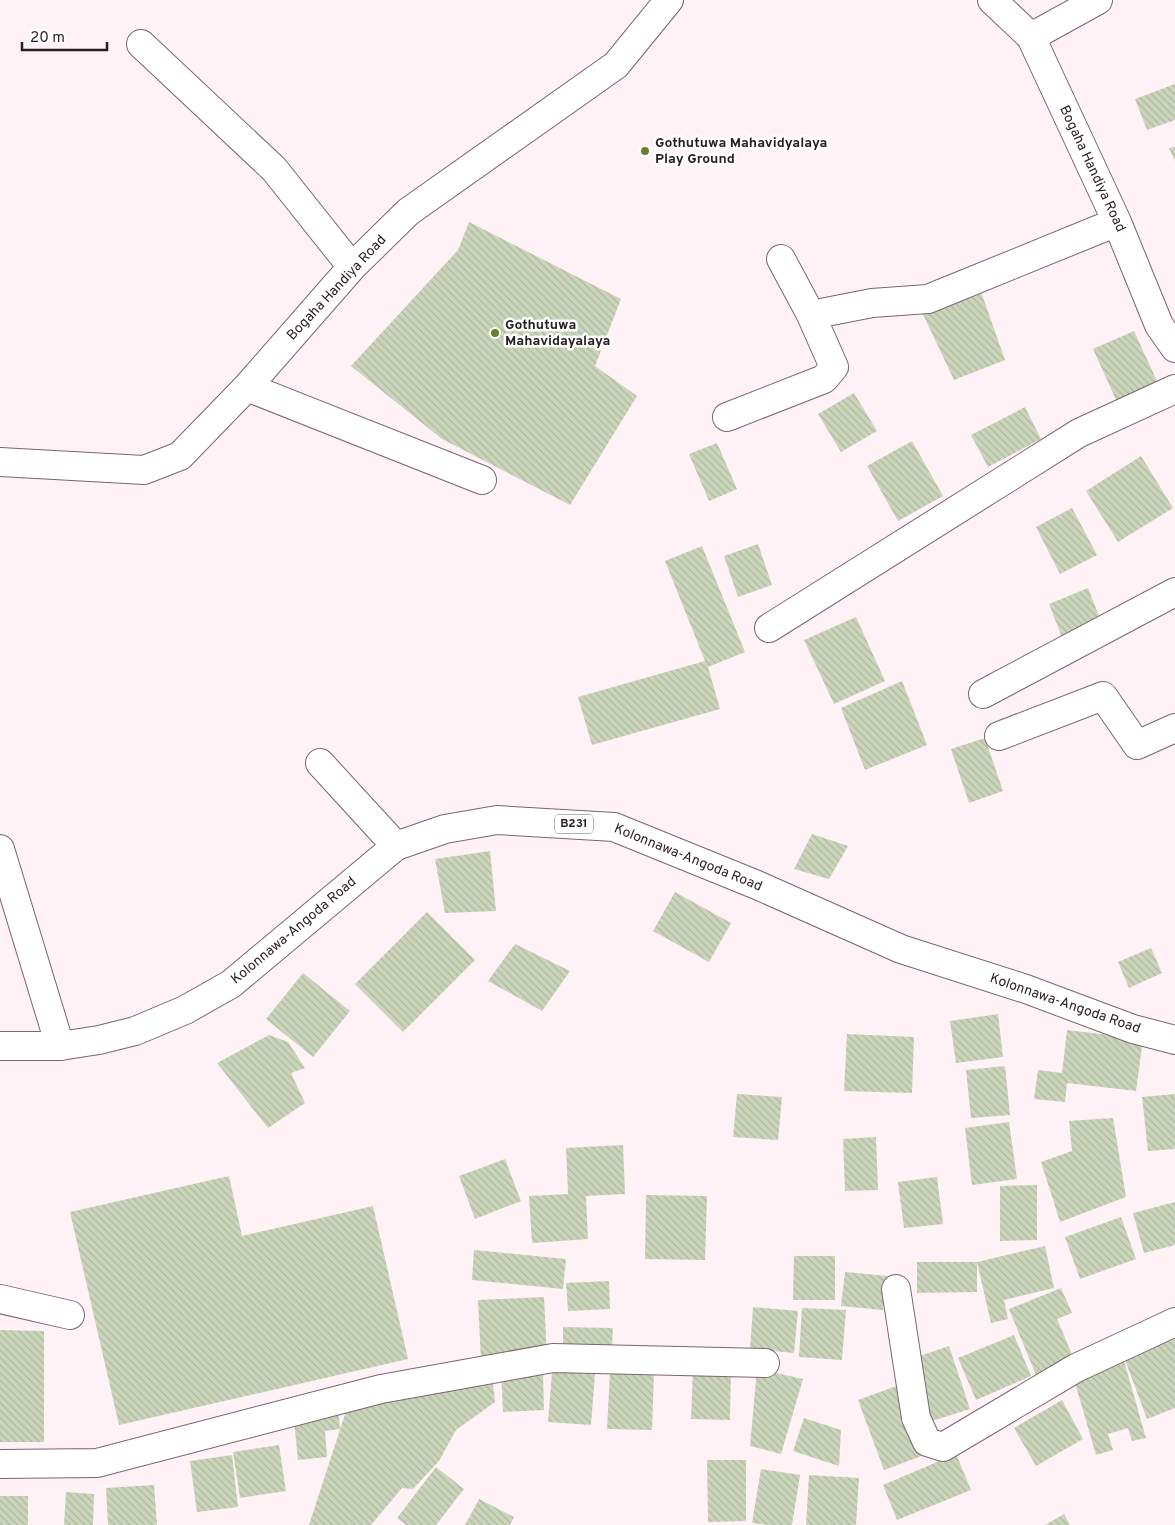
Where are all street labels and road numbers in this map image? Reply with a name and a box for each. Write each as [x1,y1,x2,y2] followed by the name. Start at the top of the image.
[1055,103,1129,235] street label: Bogaha Handiya Road
[284,232,390,344] street label: Bogaha Handiya Road
[555,814,593,834] road number: B231
[611,820,765,896] street label: Kolonnawa-Angoda Road
[228,874,360,988] street label: Kolonnawa-Angoda Road
[987,970,1143,1038] street label: Kolonnawa-Angoda Road

